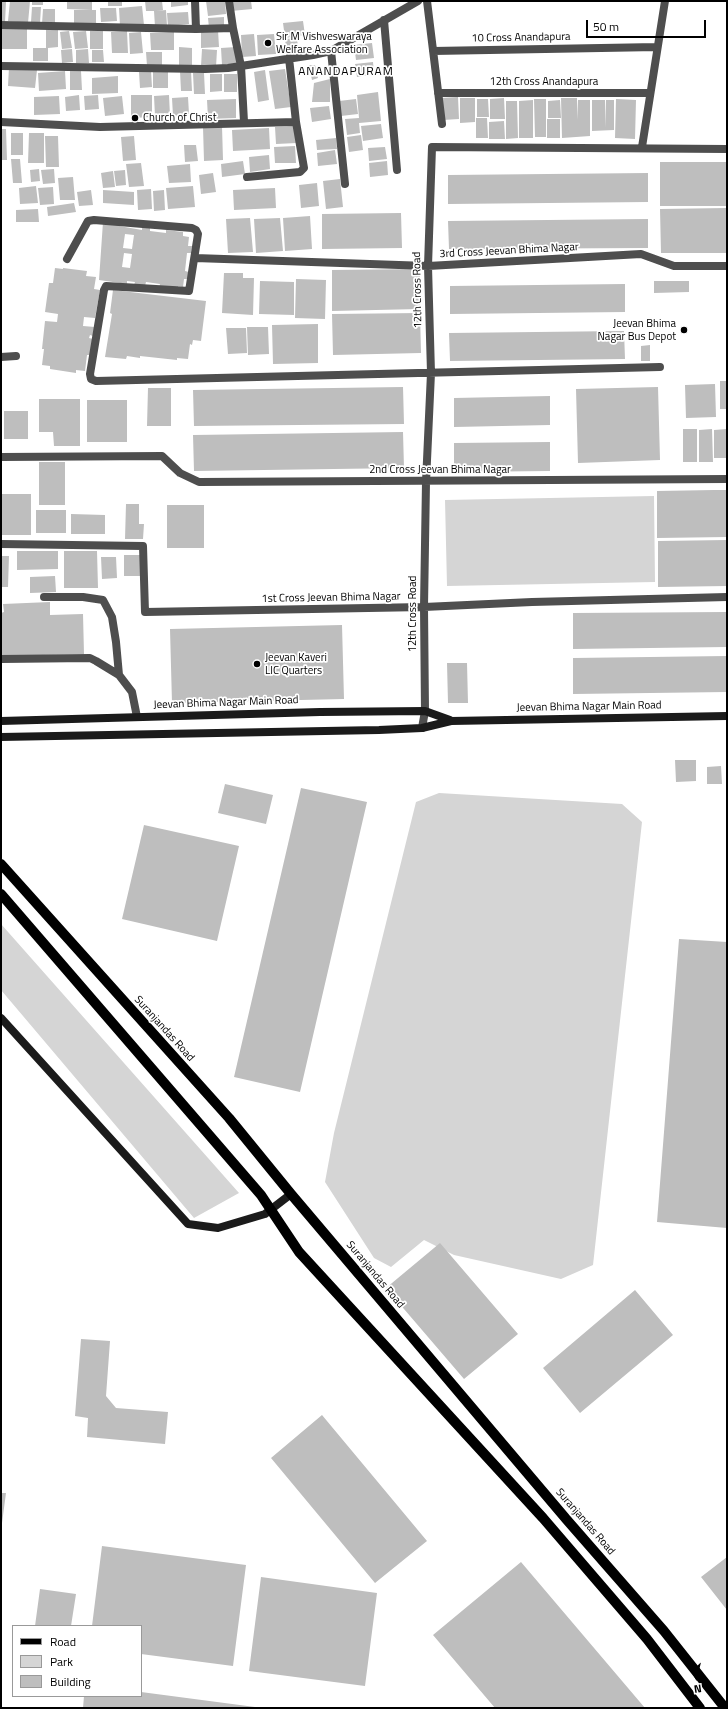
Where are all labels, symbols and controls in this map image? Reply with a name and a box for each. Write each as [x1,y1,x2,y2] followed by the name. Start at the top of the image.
[588,12,708,38] scale bar
[593,17,619,36] text: 50 m
[276,30,372,56] place label: Sir M Vishveswaraya Welfare Association
[471,31,571,45] street label: 10 Cross Anandapura
[263,38,273,48] marker: Sir M Vishveswaraya Welfare Association
[298,65,394,79] district label: ANANDAPURAM
[490,75,598,89] street label: 12th Cross Anandapura
[143,111,217,125] place label: Church of Christ
[130,113,140,123] marker: Church of Christ
[439,241,579,261] street label: 3rd Cross Jeevan Bhima Nagar
[411,252,425,328] street label: 12th Cross Road
[597,317,676,343] place label: Jeevan Bhima Nagar Bus Depot
[679,325,689,335] marker: Jeevan Bhima Nagar Bus Depot
[369,463,511,477] street label: 2nd Cross Jeevan Bhima Nagar
[406,576,420,652] street label: 12th Cross Road
[261,590,401,606] street label: 1st Cross Jeevan Bhima Nagar
[265,651,327,677] place label: Jeevan Kaveri LIC Quarters
[252,659,262,669] marker: Jeevan Kaveri LIC Quarters
[153,694,299,712] street label: Jeevan Bhima Nagar Main Road
[516,699,662,715] street label: Jeevan Bhima Nagar Main Road
[131,994,197,1064] street label: Suranjandas Road
[343,1239,407,1311] street label: Suranjandas Road
[553,1486,617,1558] street label: Suranjandas Road
[12,1625,142,1697] legend
[50,1632,76,1651] text: Road
[50,1652,73,1671] text: Park
[676,1657,716,1697] north arrow
[50,1672,91,1691] text: Building
[693,1680,703,1697] text: N

